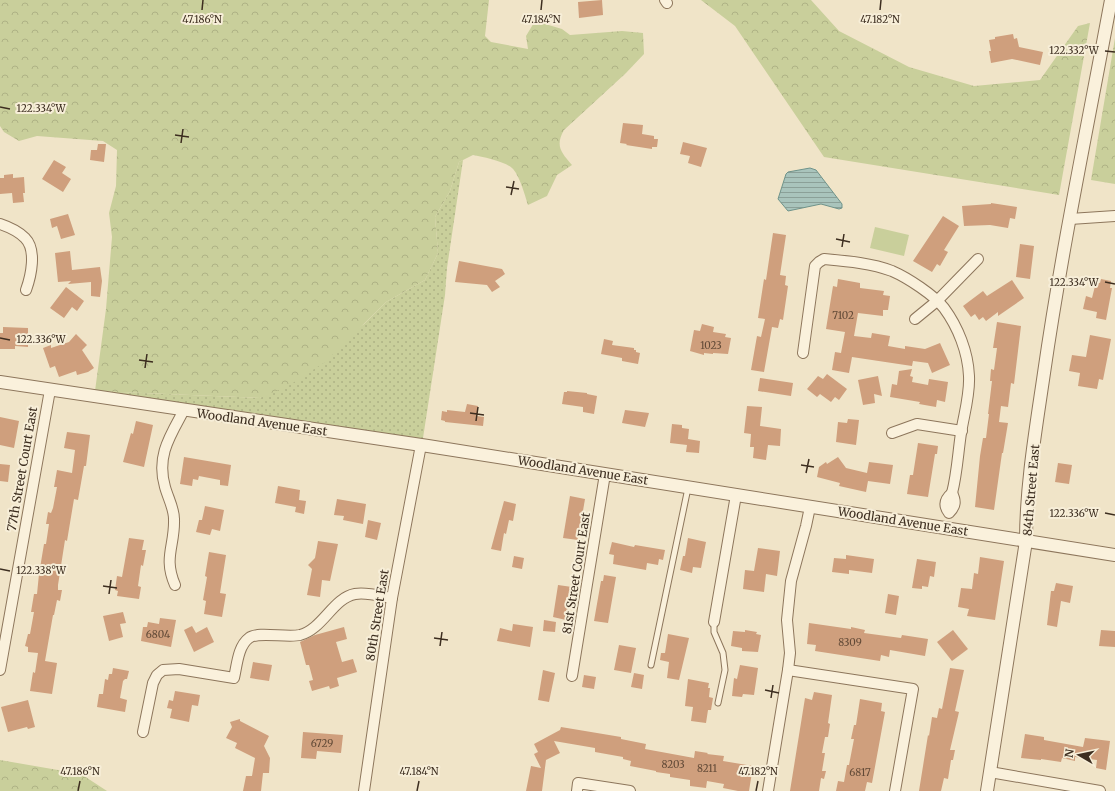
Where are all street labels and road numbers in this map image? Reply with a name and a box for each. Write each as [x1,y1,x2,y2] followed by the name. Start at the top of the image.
[4,405,40,532] street label: 77th Street Court East
[195,405,328,439] street label: Woodland Avenue East
[1020,443,1043,536] street label: 84th Street East
[516,452,649,488] street label: Woodland Avenue East
[836,503,969,539] street label: Woodland Avenue East
[559,511,593,635] street label: 81st Street Court East
[362,568,392,662] street label: 80th Street East

